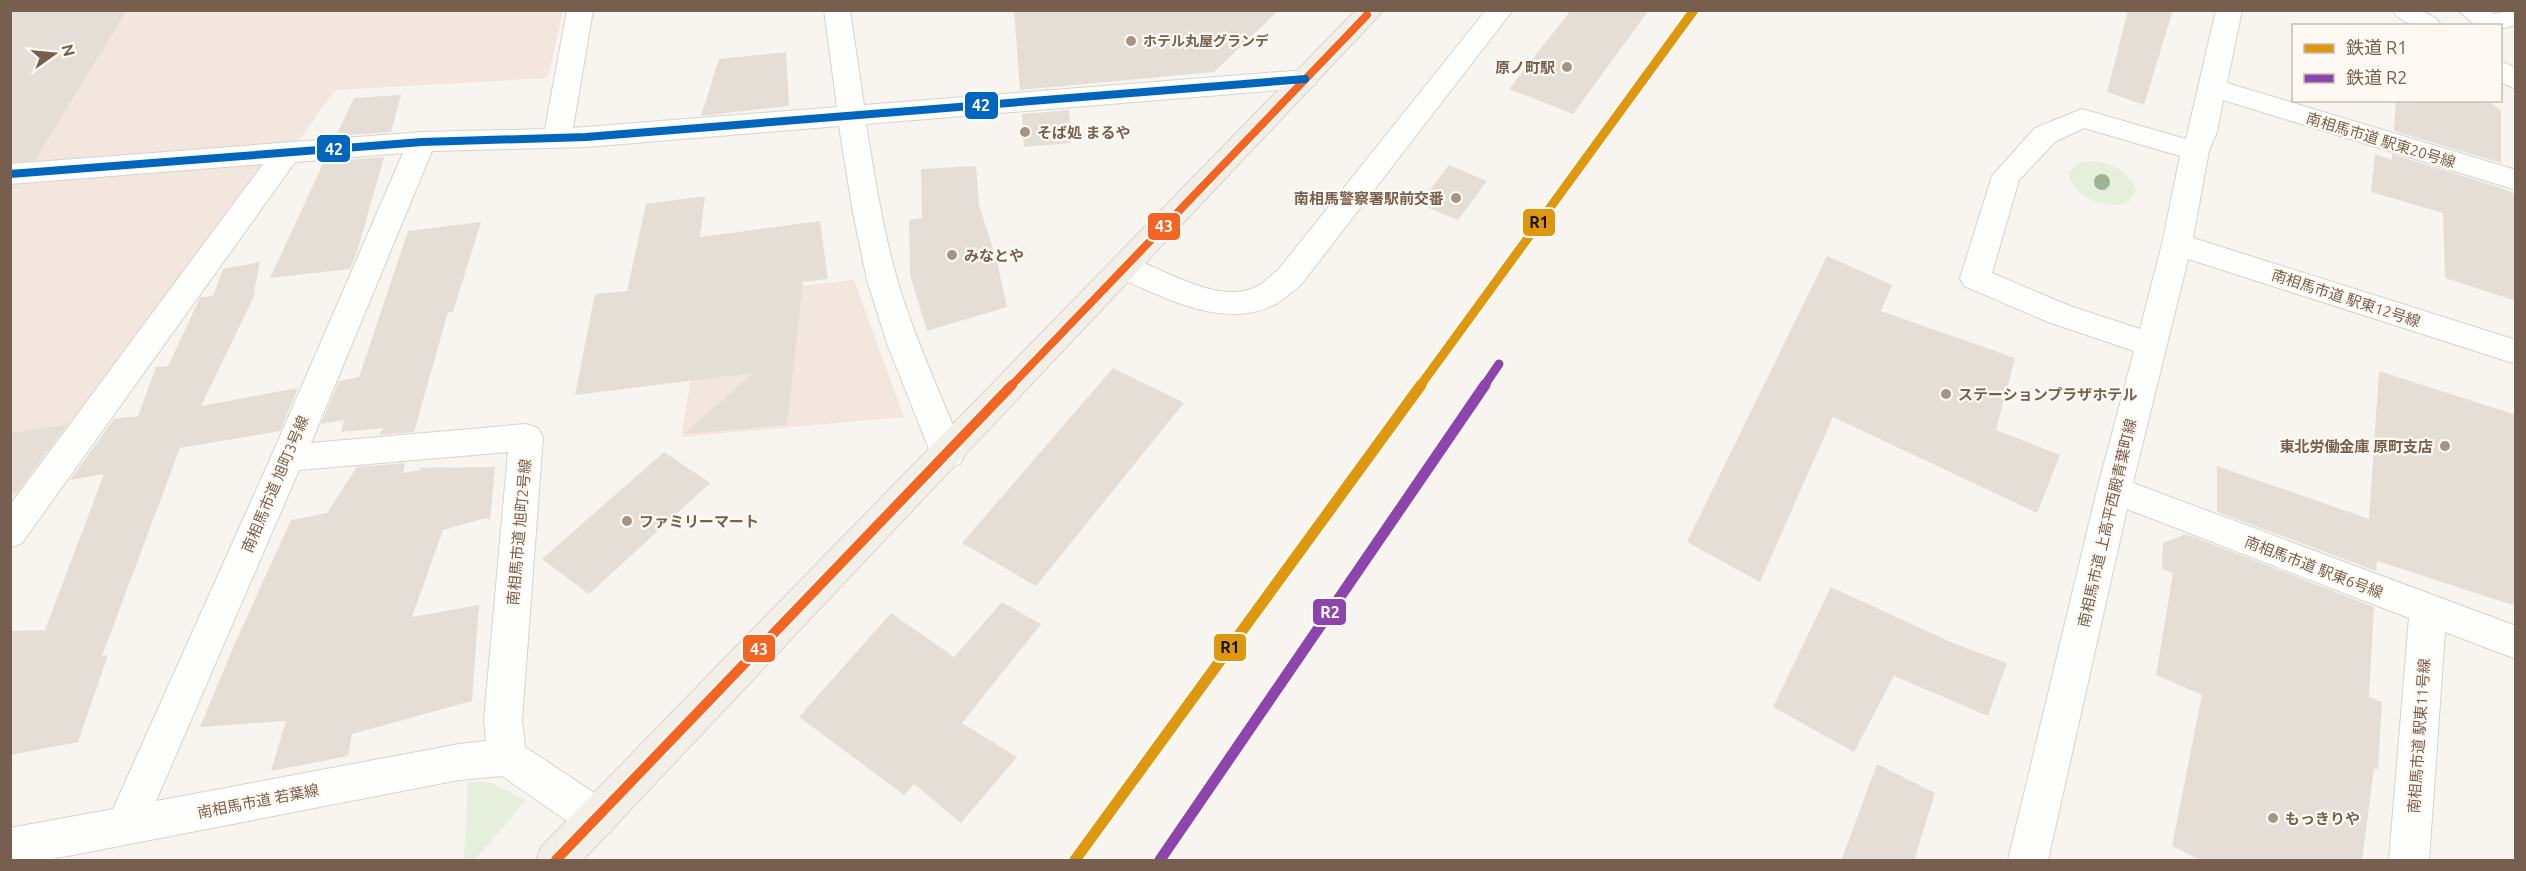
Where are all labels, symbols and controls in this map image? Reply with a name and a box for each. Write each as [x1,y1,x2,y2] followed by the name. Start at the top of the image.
[24,24,84,84] north arrow
[2292,24,2502,102] legend
[1143,33,1269,49] place label: ホテル丸屋グランデ
[1124,34,1138,48] marker: ホテル丸屋グランデ
[2346,37,2408,57] text: 鉄道 R1
[58,42,79,58] text: N
[1495,59,1555,76] place label: 原ノ町駅
[1560,60,1574,74] marker: 原ノ町駅
[2346,67,2408,87] text: 鉄道 R2
[964,91,999,120] line badge: 42
[972,96,990,114] text: 42
[2304,109,2458,171] street label: 南相馬市道 駅東20号線
[1037,124,1131,141] place label: そば処 まるや
[1018,125,1032,139] marker: そば処 まるや
[316,134,351,163] line badge: 42
[325,140,343,158] text: 42
[1294,190,1444,207] place label: 南相馬警察署駅前交番
[1449,191,1463,205] marker: 南相馬警察署駅前交番
[1522,208,1556,237] line badge: R1
[1147,212,1181,241] line badge: 43
[1529,213,1549,231] text: R1
[1155,217,1173,235] text: 43
[964,247,1024,264] place label: みなとや
[945,248,959,262] marker: みなとや
[2269,266,2423,330] street label: 南相馬市道 駅東12号線
[1958,386,2137,403] place label: ステーションプラザホテル
[1939,387,1953,401] marker: ステーションプラザホテル
[238,413,312,555] street label: 南相馬市道 旭町3号線
[2075,417,2139,629] street label: 南相馬市道 上高平西殿青葉町線
[2279,438,2433,455] place label: 東北労働金庫 原町支店
[2438,439,2452,453] marker: 東北労働金庫 原町支店
[504,458,534,606] street label: 南相馬市道 旭町2号線
[639,513,759,530] place label: ファミリーマート
[620,514,634,528] marker: ファミリーマート
[2242,533,2386,601] street label: 南相馬市道 駅東6号線
[1312,598,1347,626] line badge: R2
[1320,603,1340,621] text: R2
[1213,633,1247,662] line badge: R1
[742,634,776,663] line badge: 43
[1220,638,1240,656] text: R1
[750,640,768,658] text: 43
[2405,658,2433,814] street label: 南相馬市道 駅東11号線
[196,781,320,821] street label: 南相馬市道 若葉線
[2285,810,2360,827] place label: もっきりや
[2266,811,2280,825] marker: もっきりや

